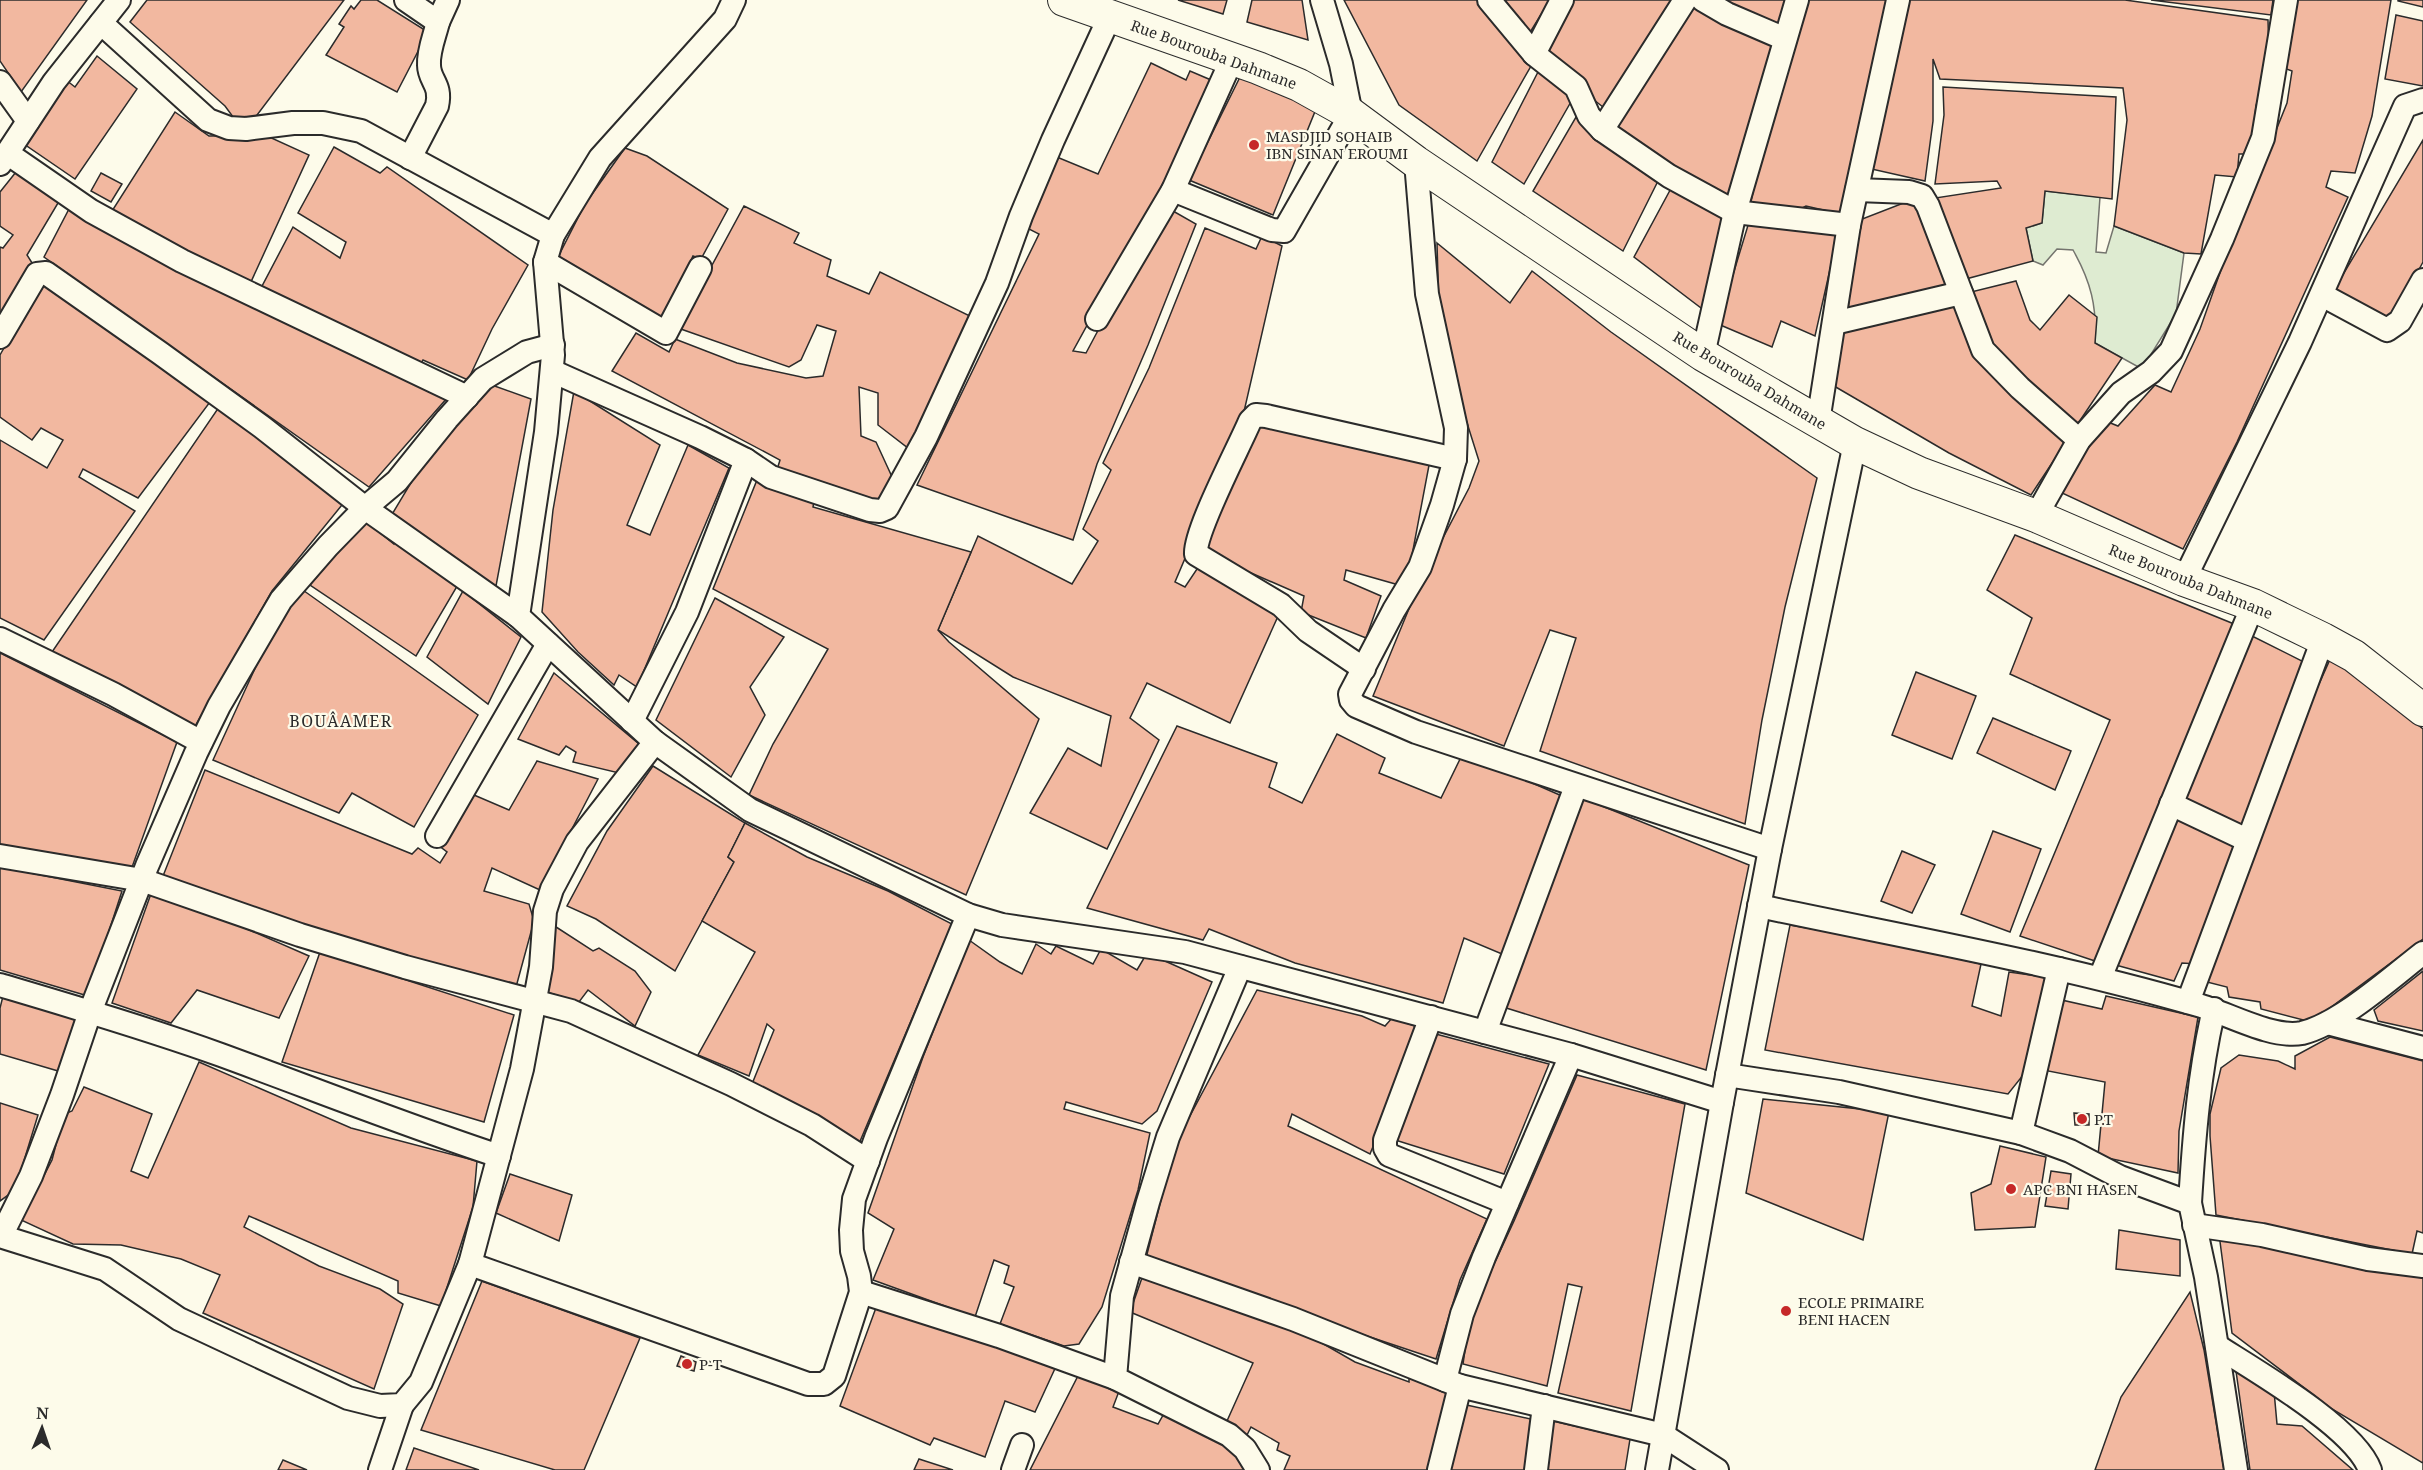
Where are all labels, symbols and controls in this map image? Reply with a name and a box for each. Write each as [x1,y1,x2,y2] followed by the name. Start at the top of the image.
[1128,15,1300,93] street label: Rue Bourouba Dahmane
[1266,126,1408,163] place label: MASDJID SOHAIB IBN SINAN EROUMI
[1247,138,1261,152] marker: MASDJID SOHAIB IBN SINAN EROUMI
[1670,326,1830,434] street label: Rue Bourouba Dahmane
[2106,539,2276,623] street label: Rue Bourouba Dahmane
[289,710,393,732] district label: BOUÂAMER
[2094,1109,2113,1129] place label: P.T
[2075,1112,2089,1126] marker: P.T
[2023,1179,2138,1199] place label: APC BNI HASEN
[2004,1182,2018,1196] marker: APC BNI HASEN
[1798,1292,1924,1329] place label: ECOLE PRIMAIRE BENI HACEN
[1779,1304,1793,1318] marker: ECOLE PRIMAIRE BENI HACEN
[699,1354,722,1374] place label: P-T
[680,1357,694,1371] marker: P-T
[12,1398,72,1458] north arrow
[36,1402,50,1424] text: N

